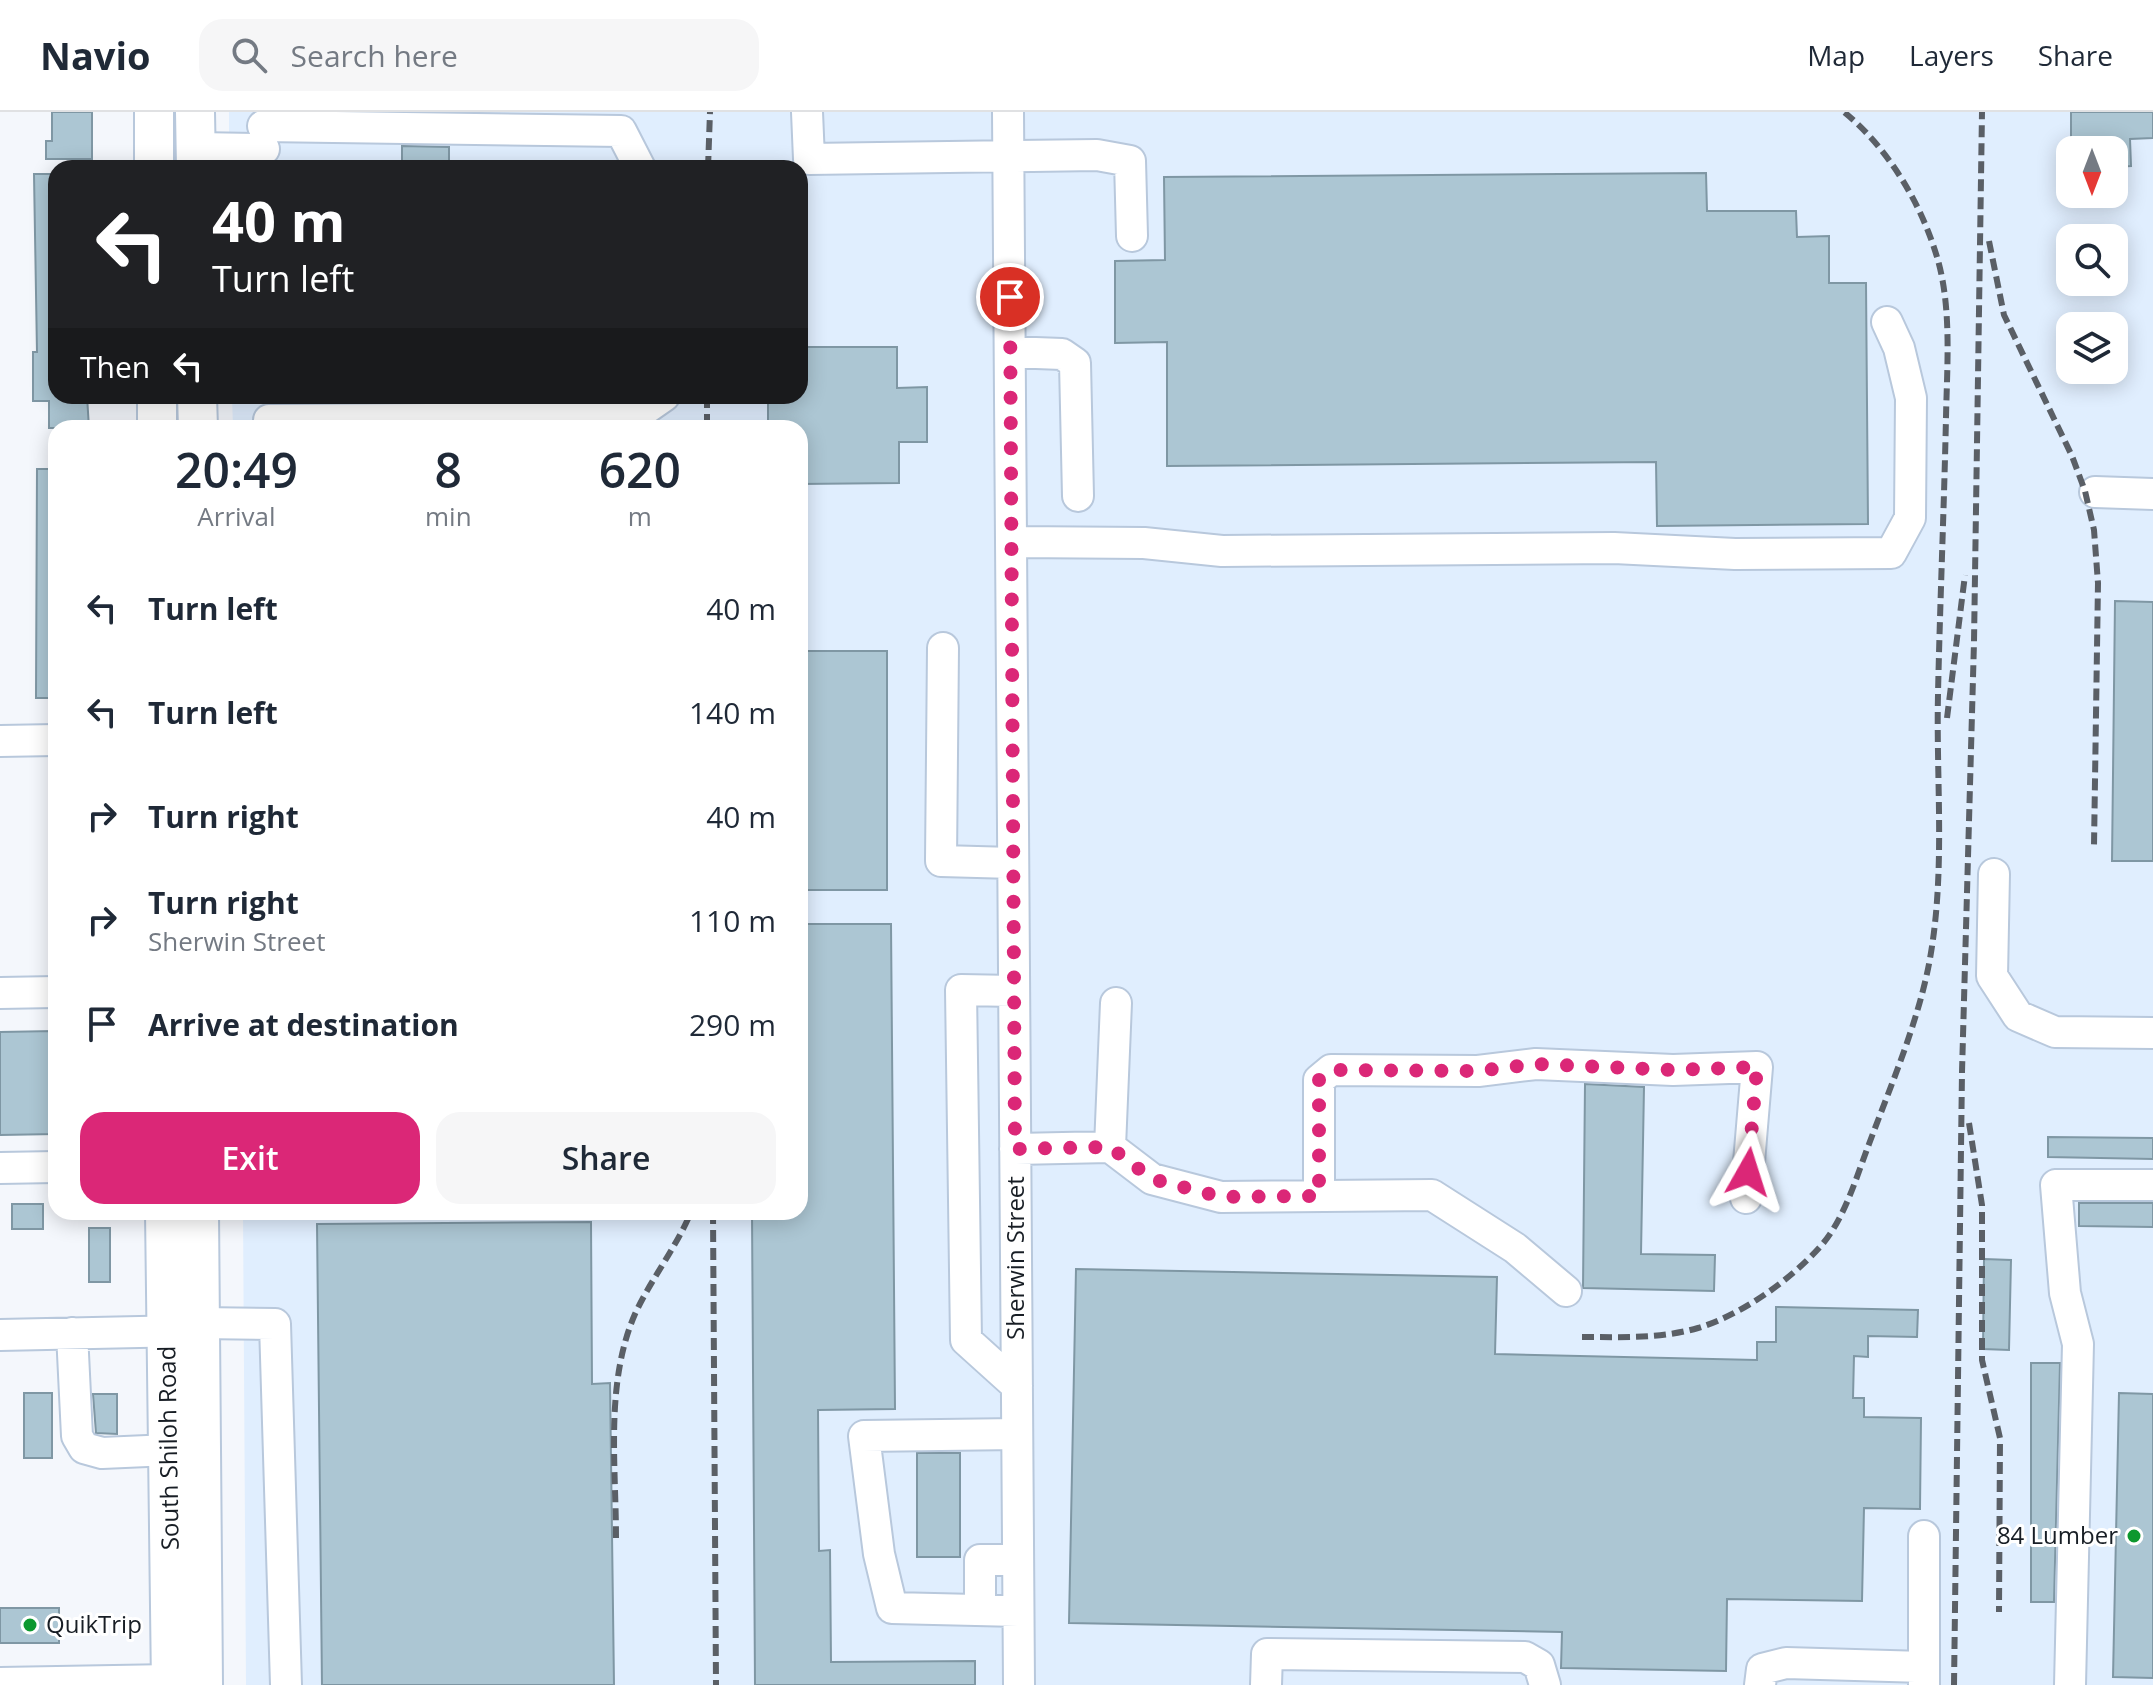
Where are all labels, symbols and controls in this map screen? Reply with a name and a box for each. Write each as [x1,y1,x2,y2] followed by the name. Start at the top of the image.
[199,19,759,91] search box
[40,29,151,81] text: Navio
[227,33,271,77] icon: search
[291,35,458,76] text: Search here
[1807,36,1865,74] text: Map
[1909,36,1994,74] text: Layers
[2038,36,2113,74] text: Share
[2056,136,2128,208] north arrow
[2056,136,2128,384] map controls
[212,182,346,258] text: 40 m
[80,192,184,296] icon: left
[2056,224,2128,296] button: search
[212,254,354,303] text: Turn left
[976,263,1044,331] pin
[988,275,1032,319] icon: arrive
[2056,312,2128,384] button: layers
[166,344,210,388] icon: left
[80,346,150,387] text: Then
[175,437,298,502] text: 20:49
[435,437,462,502] text: 8
[599,437,681,502] text: 620
[197,498,276,534] text: Arrival
[425,498,472,534] text: min
[628,498,652,534] text: m
[80,586,124,630] icon: left
[148,588,278,629] text: Turn left
[706,588,776,629] text: 40 m
[80,690,124,734] icon: left
[148,692,278,733] text: Turn left
[689,692,776,733] text: 140 m
[80,794,124,838] icon: right
[148,796,299,837] text: Turn right
[706,796,776,837] text: 40 m
[148,882,299,923] text: Turn right
[80,898,124,942] icon: right
[689,900,776,941] text: 110 m
[148,923,325,959] text: Sherwin Street
[80,1002,124,1046] icon: arrive
[148,1004,459,1045] text: Arrive at destination
[689,1004,776,1045] text: 290 m
[80,1112,420,1204] button: Exit
[436,1112,776,1204] button: Share
[1706,1130,1790,1214] position arrow
[998,1176,1031,1340] street label: Sherwin Street
[149,1346,186,1551] street label: South Shiloh Road
[1997,1518,2118,1551] place label: 84 Lumber
[2125,1527,2143,1545] marker: 84 Lumber
[46,1607,142,1640] place label: QuikTrip
[21,1616,39,1634] marker: QuikTrip

